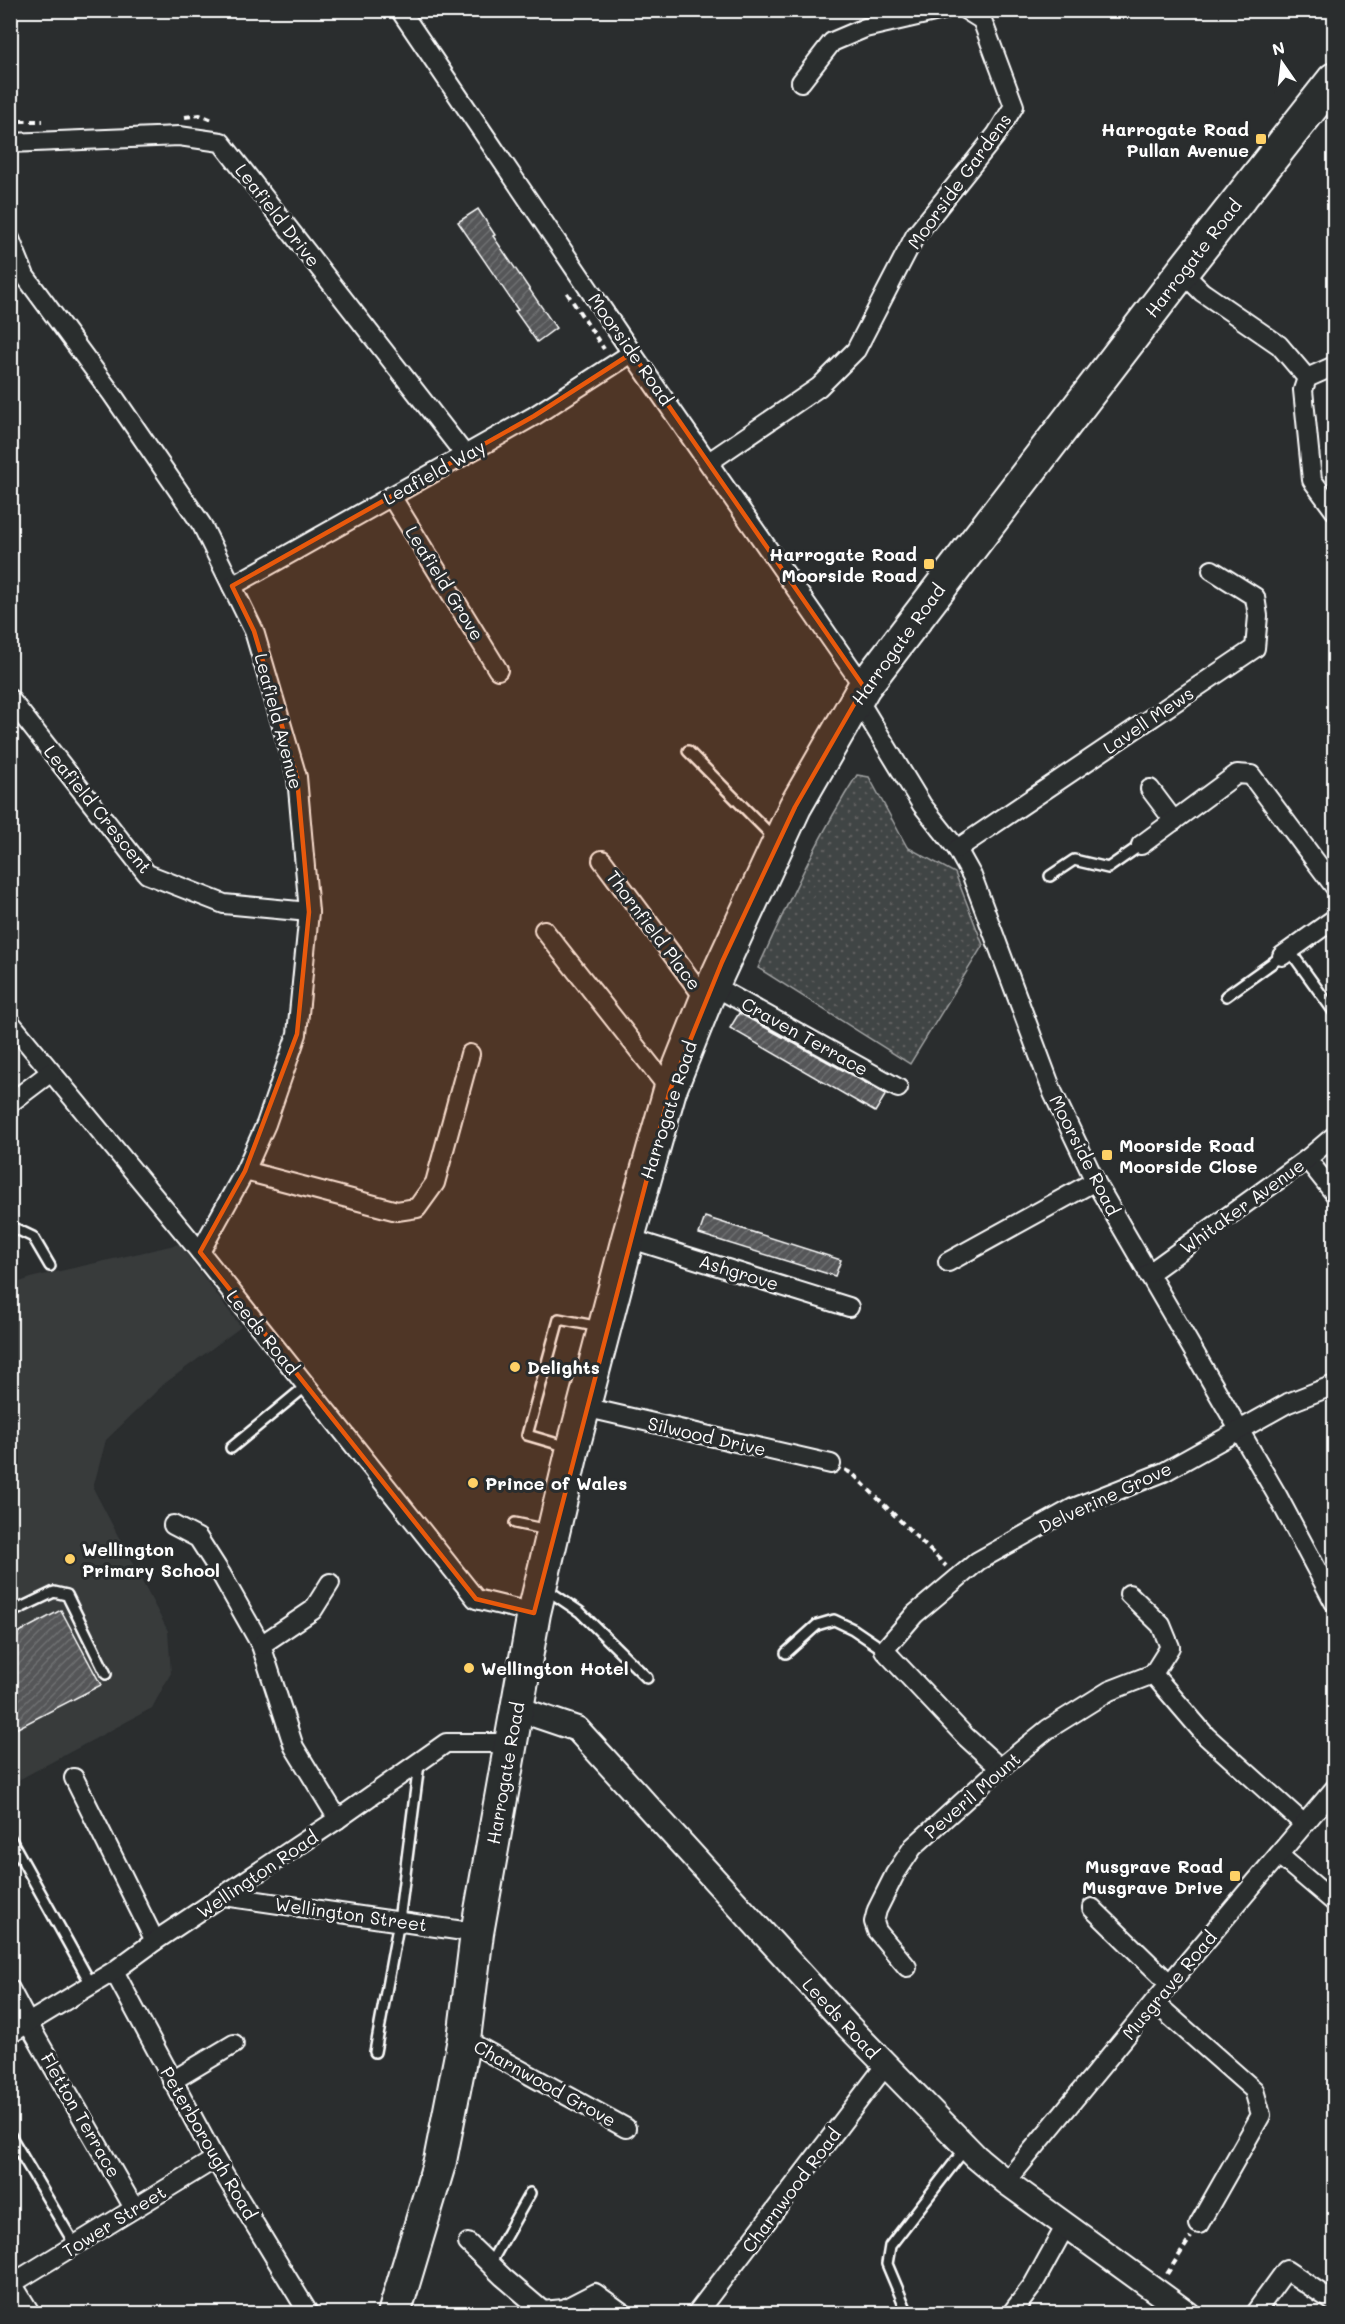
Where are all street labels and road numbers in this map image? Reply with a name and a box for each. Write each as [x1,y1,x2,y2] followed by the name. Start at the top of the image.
[902,108,1016,254] street label: Moorside Gardens
[230,158,326,272] street label: Leafield Drive
[1139,194,1247,322] street label: Harrogate Road
[583,288,679,410] street label: Moorside Road
[379,434,489,510] street label: Leafield Way
[400,521,490,645] street label: Leafield Grove
[846,579,950,709] street label: Harrogate Road
[249,651,309,791] street label: Leafield Avenue
[1098,681,1198,759] street label: Lavell Mews
[39,740,157,878] street label: Leafield Crescent
[601,865,707,995] street label: Thornfield Place
[737,991,873,1081] street label: Craven Terrace
[634,1038,702,1182] street label: Harrogate Road
[1044,1091,1126,1219] street label: Moorside Road
[1175,1153,1309,1259] street label: Whitaker Avenue
[696,1249,782,1295] street label: Ashgrove
[221,1285,305,1379] street label: Leeds Road
[646,1411,768,1461] street label: Silwood Drive
[1035,1456,1175,1538] street label: Delverine Grove
[481,1700,529,1846] street label: Harrogate Road
[919,1746,1025,1844] street label: Peveril Mount
[192,1825,322,1923] street label: Wellington Road
[273,1891,429,1937] street label: Wellington Street
[1116,1926,1222,2044] street label: Musgrave Road
[797,1972,885,2064] street label: Leeds Road
[469,2034,621,2132] street label: Charnwood Grove
[36,2048,126,2182] street label: Fletton Terrace
[155,2062,263,2224] street label: Peterborough Road
[736,2123,846,2257] street label: Charnwood Road
[58,2180,170,2262] street label: Tower Street

